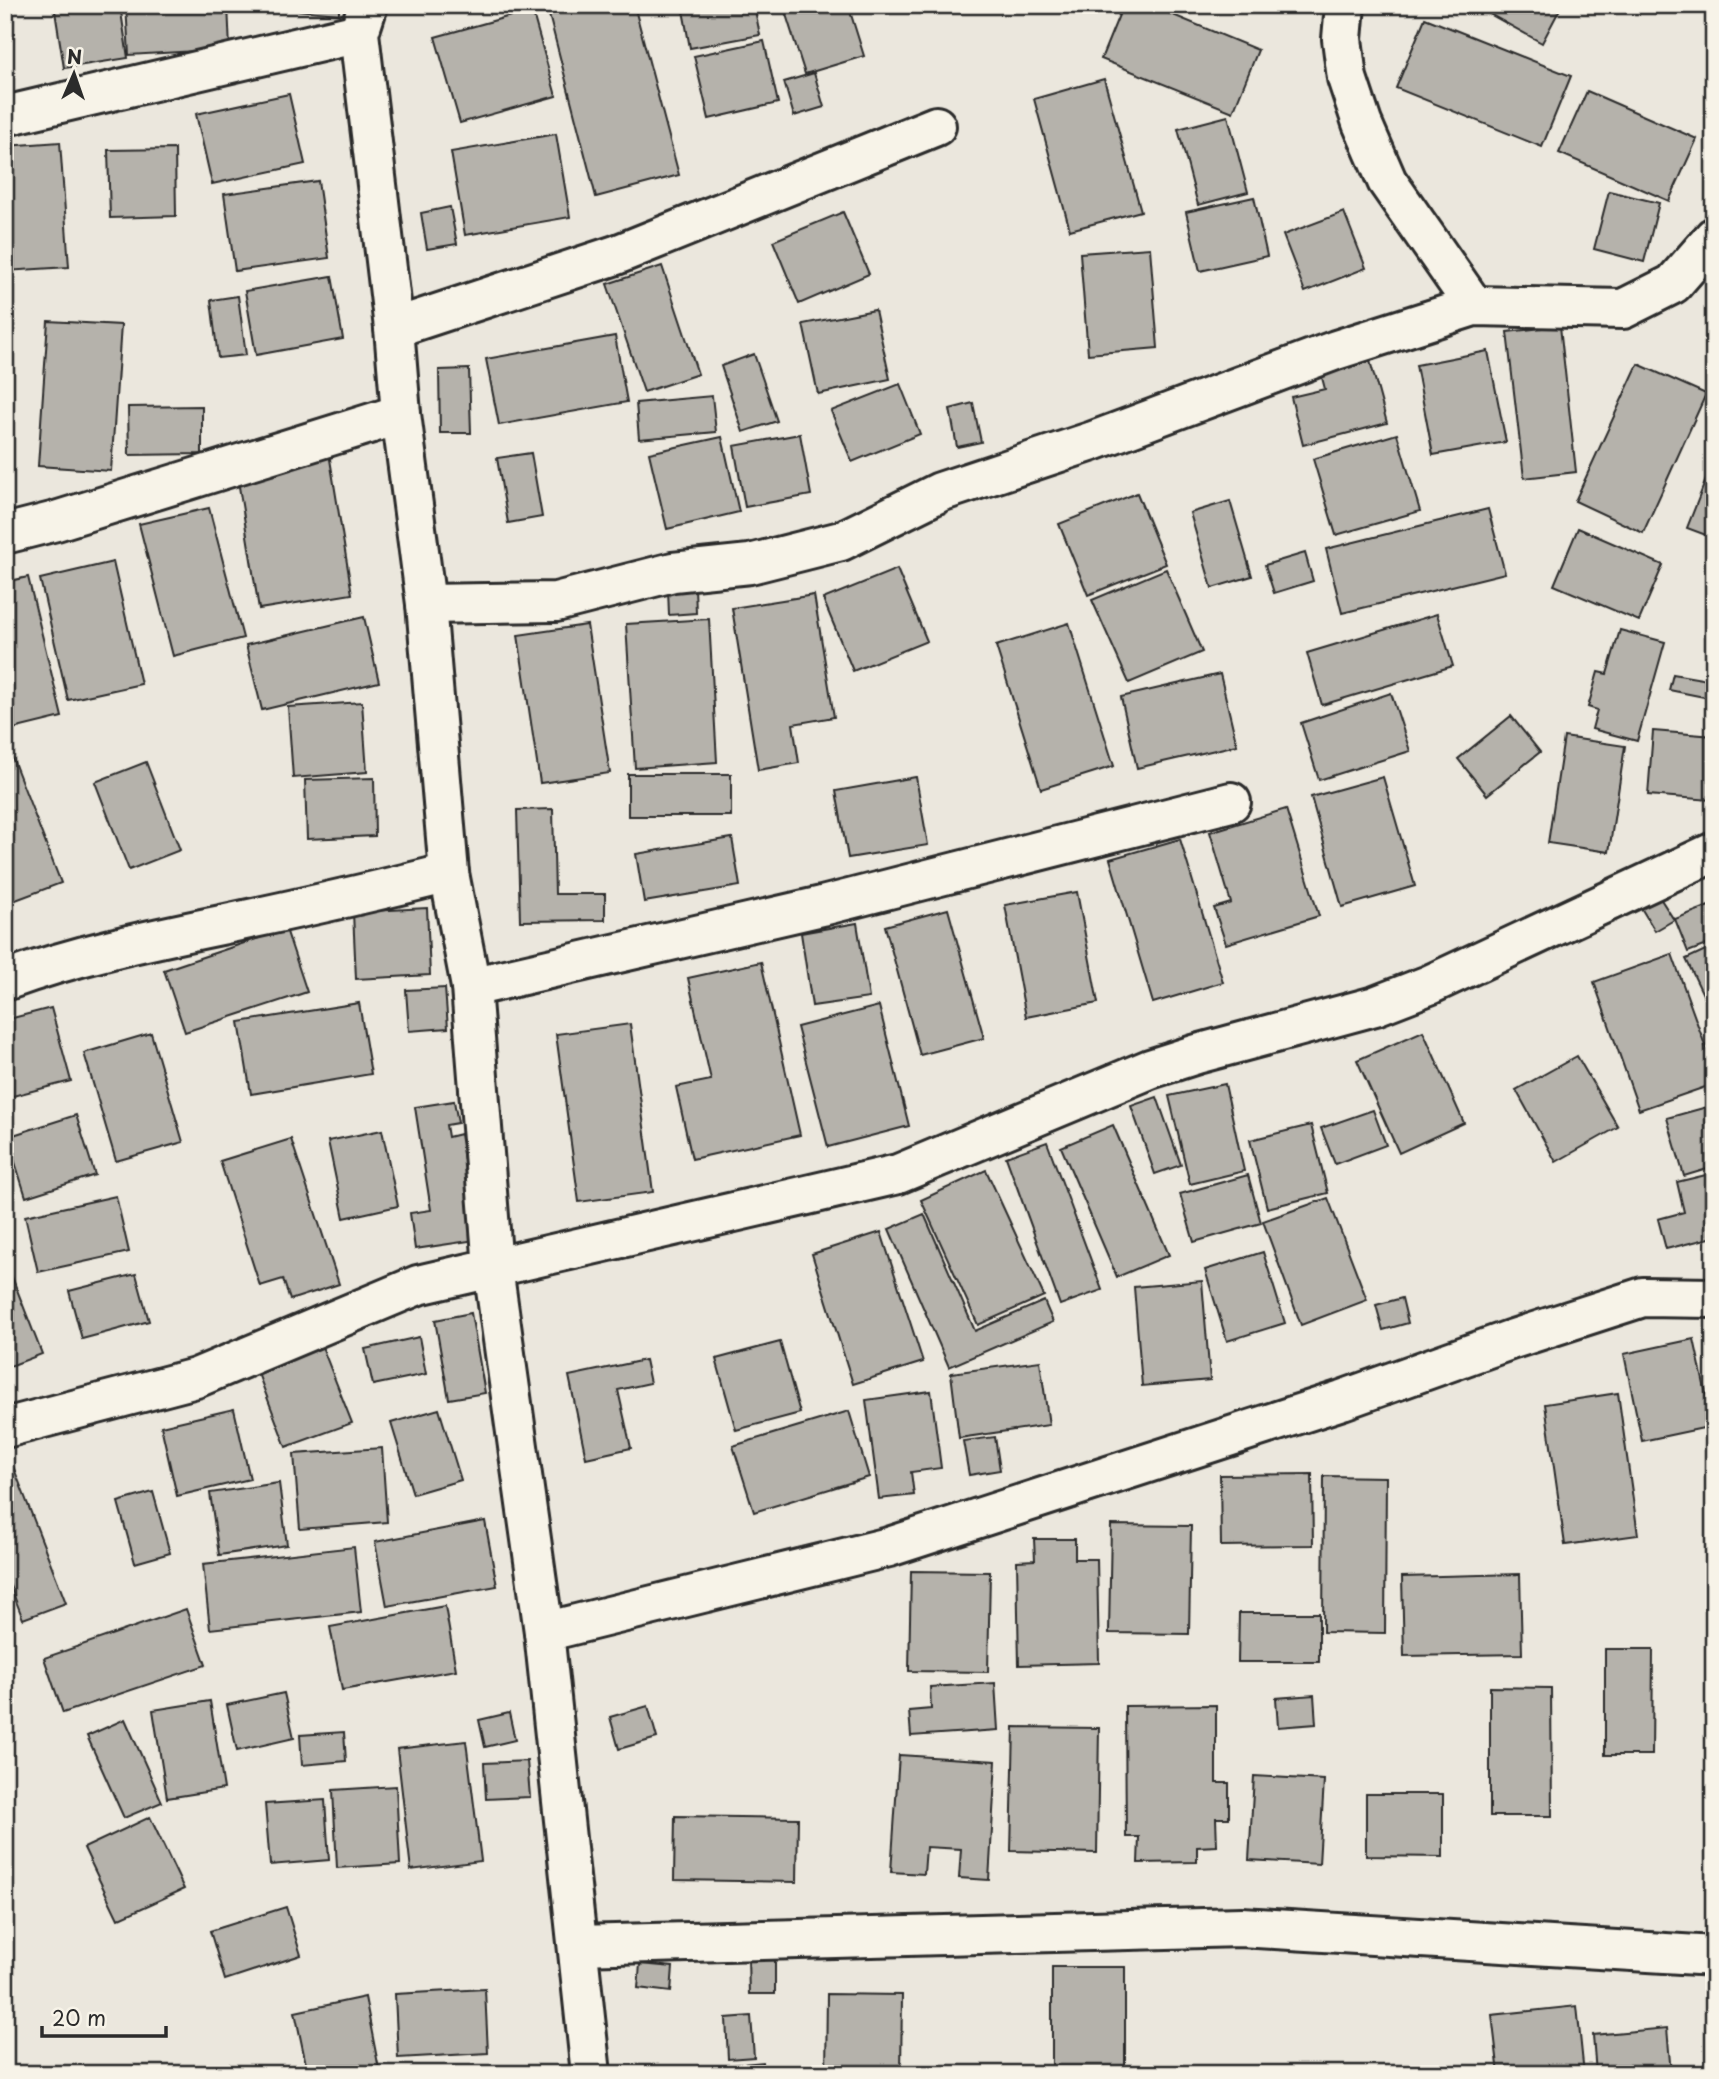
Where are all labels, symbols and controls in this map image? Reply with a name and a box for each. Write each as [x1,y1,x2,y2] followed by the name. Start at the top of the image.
[38,38,108,108] north arrow
[67,42,83,70] text: N
[42,1995,166,2039] scale bar
[52,2001,106,2033] text: 20 m

